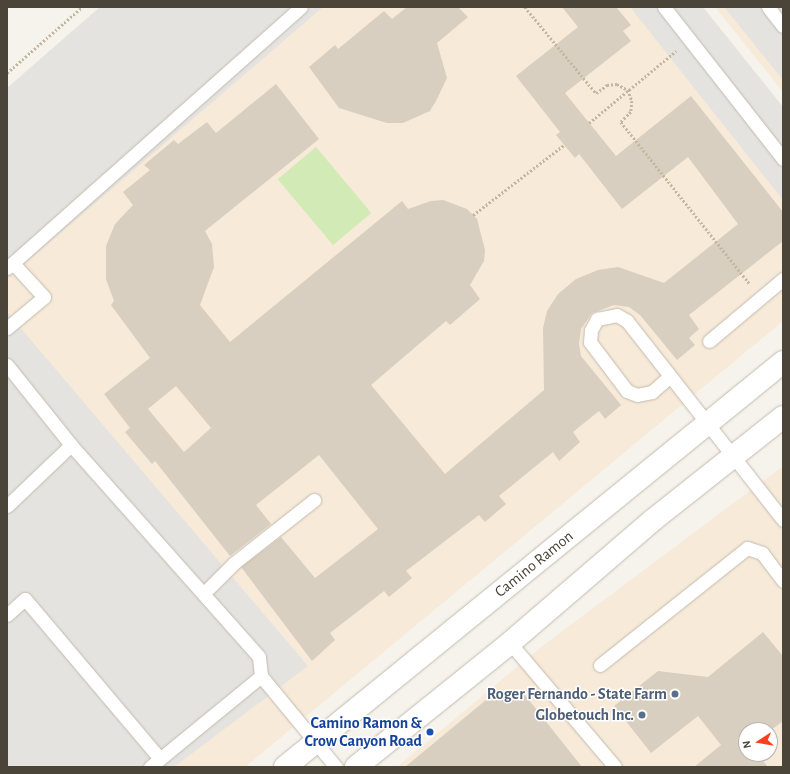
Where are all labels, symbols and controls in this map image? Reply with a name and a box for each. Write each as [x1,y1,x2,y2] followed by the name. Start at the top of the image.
[491,526,577,602] street label: Camino Ramon
[487,684,667,704] place label: Roger Fernando - State Farm
[670,689,680,699] marker: Roger Fernando - State Farm
[535,705,634,725] place label: Globetouch Inc.
[637,710,647,720] marker: Globetouch Inc.
[304,713,422,751] place label: Camino Ramon & Crow Canyon Road
[738,722,778,762] north arrow
[425,727,435,737] marker: Camino Ramon & Crow Canyon Road
[741,740,753,749] text: N

